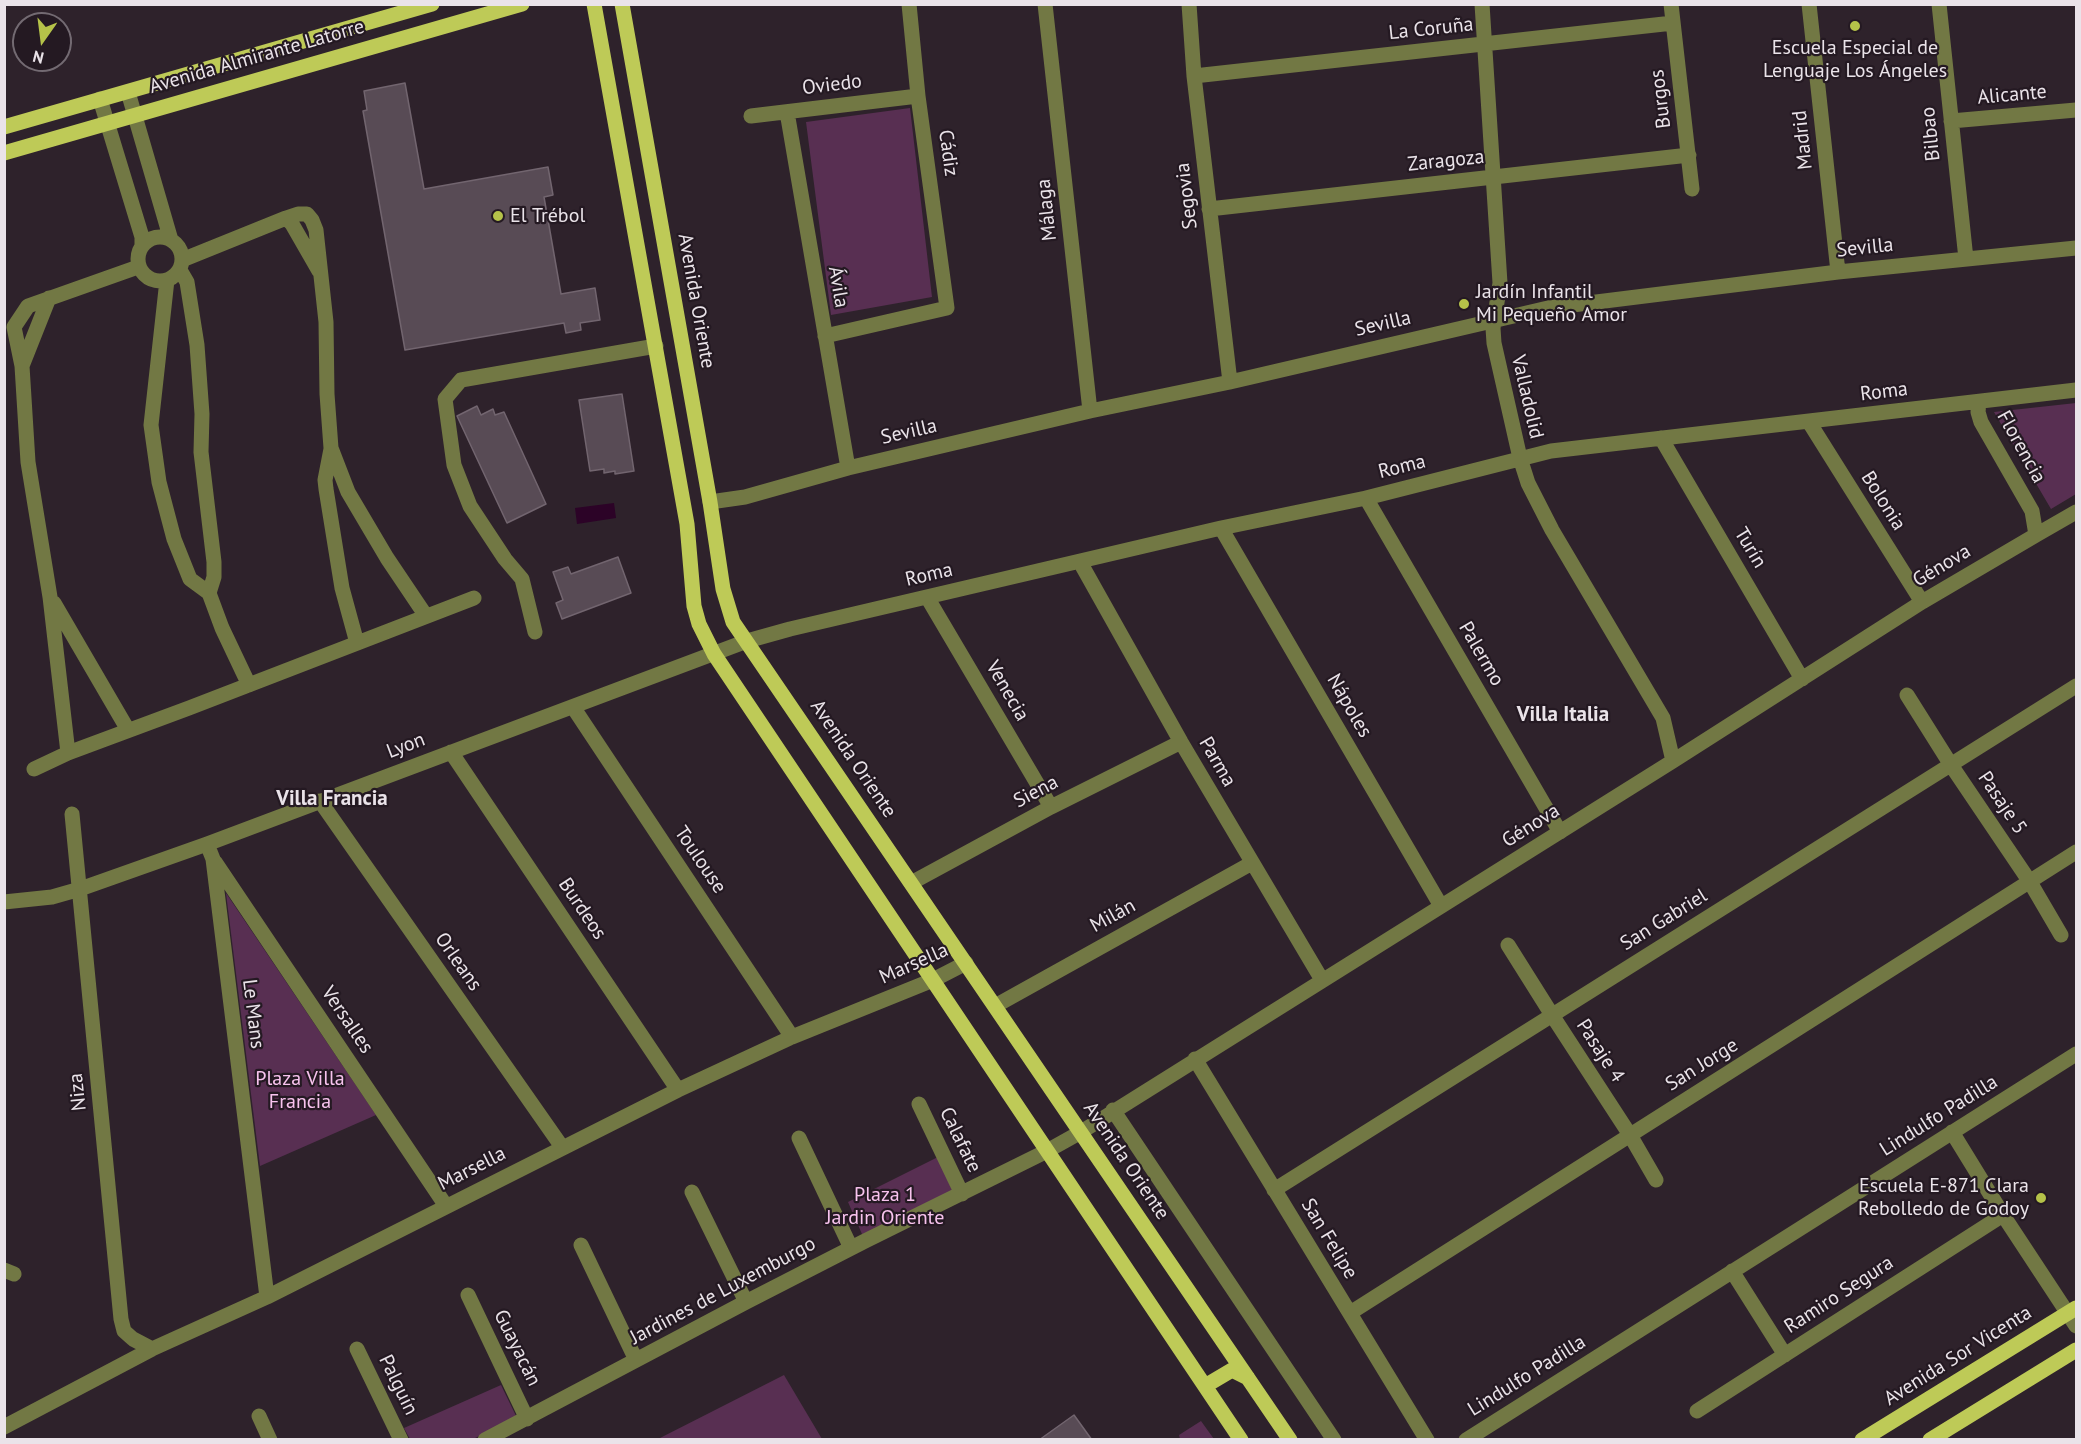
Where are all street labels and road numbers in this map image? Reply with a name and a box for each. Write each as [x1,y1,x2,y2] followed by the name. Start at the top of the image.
[1387,13,1475,45] street label: La Coruña
[147,15,367,99] street label: Avenida Almirante Latorre
[1645,68,1677,130] street label: Burgos
[801,69,863,101] street label: Oviedo
[1976,80,2048,110] street label: Alicante
[1916,106,1946,162] street label: Bilbao
[1788,109,1818,171] street label: Madrid
[933,128,963,178] street label: Cádiz
[1406,145,1486,177] street label: Zaragoza
[1171,161,1203,231] street label: Segovia
[1032,178,1062,242] street label: Málaga
[672,232,720,370] street label: Avenida Oriente
[1835,233,1895,263] street label: Sevilla
[823,264,853,310] street label: Ávila
[1353,306,1413,342] street label: Sevilla
[1506,353,1548,441] street label: Valladolid
[1859,377,1909,407] street label: Roma
[1991,407,2051,487] street label: Florencia
[879,414,939,450] street label: Sevilla
[1376,450,1428,484] street label: Roma
[1856,467,1910,535] street label: Bolonia
[1729,523,1771,573] street label: Turín
[1909,539,1975,593] street label: Génova
[903,558,955,592] street label: Roma
[1453,618,1509,690] street label: Palermo
[980,657,1034,725] street label: Venecia
[1321,670,1377,742] street label: Nápoles
[805,696,901,822] street label: Avenida Oriente
[383,728,429,764] street label: Lyon
[1193,733,1241,791] street label: Parma
[1972,767,2032,839] street label: Pasaje 5
[1010,770,1062,814] street label: Siena
[1498,799,1564,853] street label: Génova
[669,822,731,898] street label: Toulouse
[553,874,611,944] street label: Burdeos
[1616,884,1712,956] street label: San Gabriel
[1086,894,1140,938] street label: Milán
[429,928,487,996] street label: Orleans
[876,938,952,990] street label: Marsella
[237,978,269,1050] street label: Le Mans
[316,982,378,1058] street label: Versalles
[1571,1015,1629,1087] street label: Pasaje 4
[1661,1033,1743,1097] street label: San Jorge
[1876,1070,2002,1162] street label: Lindulfo Padilla
[64,1072,92,1112] street label: Niza
[1078,1098,1174,1224] street label: Avenida Oriente
[934,1103,986,1177] street label: Calafate
[434,1142,510,1196] street label: Marsella
[1296,1194,1362,1284] street label: San Felipe
[626,1232,820,1350] street label: Jardines de Luxemburgo
[1780,1251,1898,1339] street label: Ramiro Segura
[1880,1301,2036,1411] street label: Avenida Sor Vicenta
[488,1306,546,1390] street label: Guayacán
[1464,1330,1590,1422] street label: Lindulfo Padilla
[373,1351,423,1419] street label: Palguín

